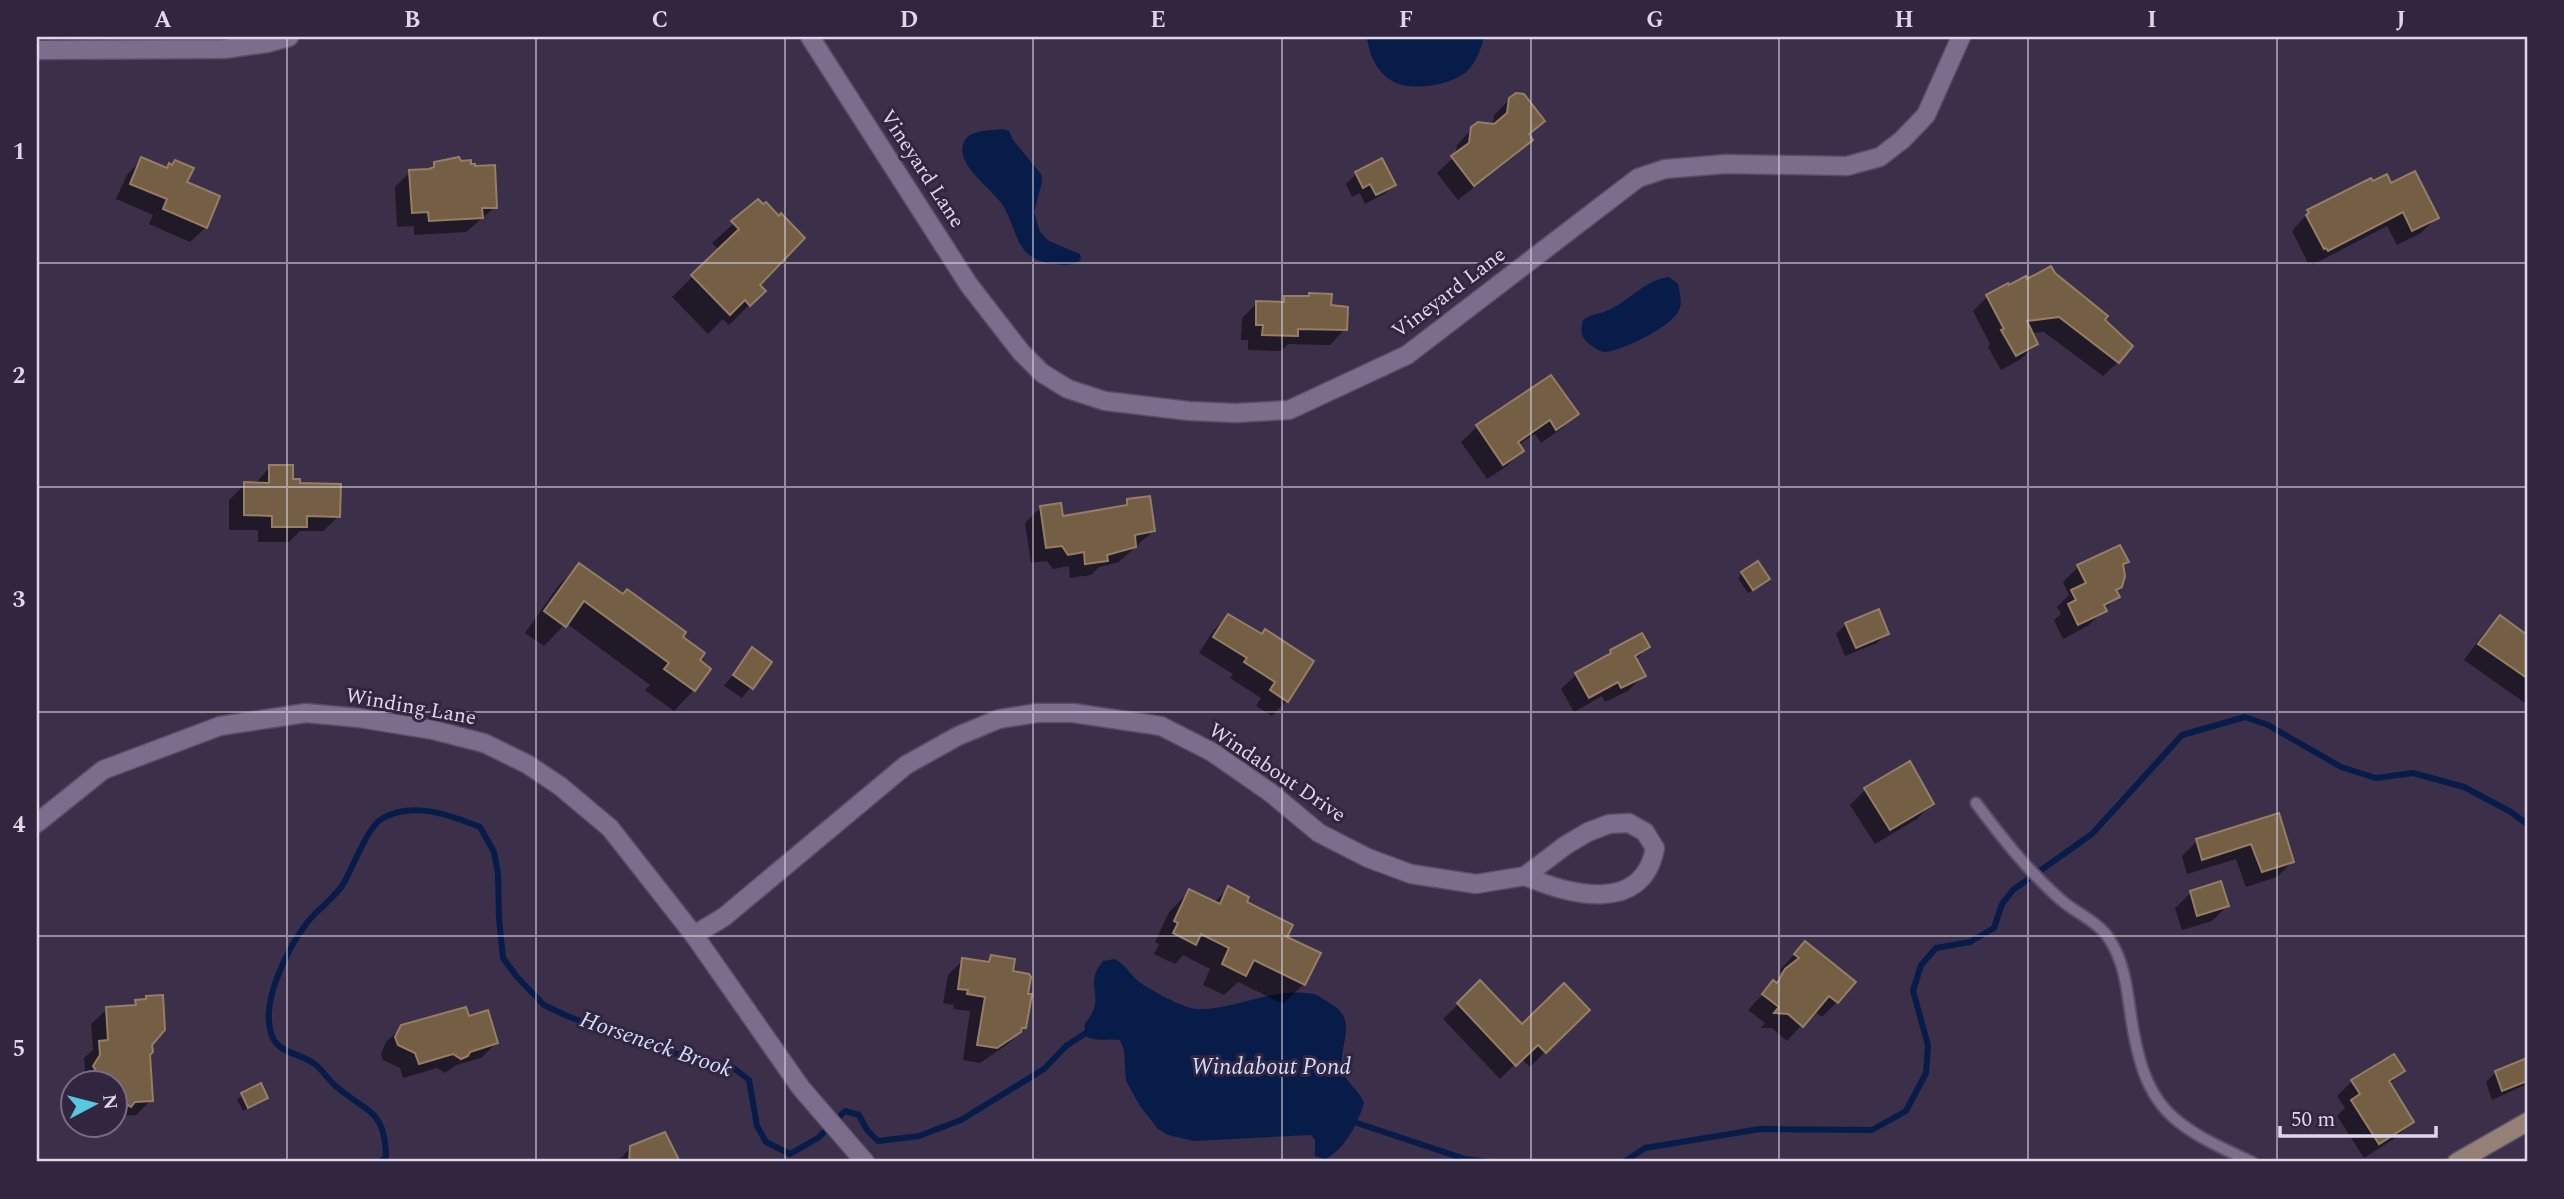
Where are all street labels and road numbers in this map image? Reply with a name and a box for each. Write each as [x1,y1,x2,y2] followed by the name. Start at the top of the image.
[872,103,972,235] street label: Vineyard Lane
[1385,239,1513,347] street label: Vineyard Lane
[343,680,479,734] street label: Winding Lane
[1202,715,1352,831] street label: Windabout Drive

